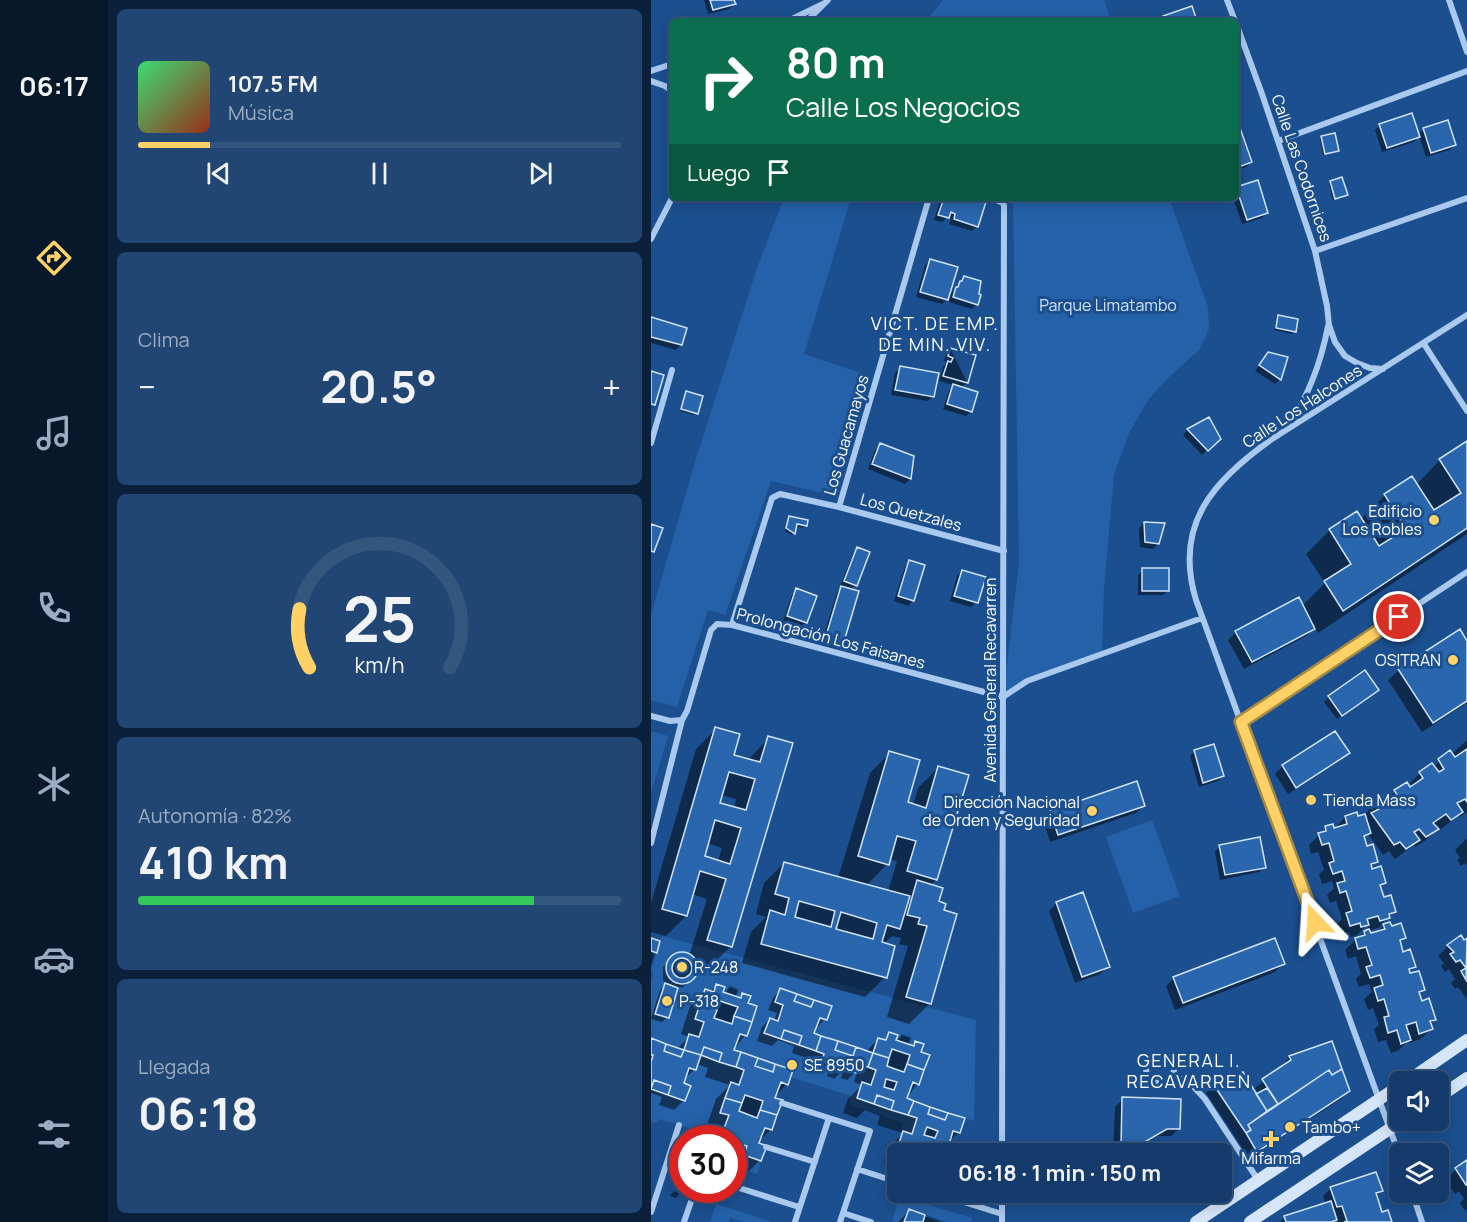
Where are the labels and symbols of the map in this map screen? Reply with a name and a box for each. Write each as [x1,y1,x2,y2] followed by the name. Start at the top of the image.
[1266,91,1338,245] street label: Calle Las Codornices
[1039,294,1177,316] park label: Parque Limatambo
[871,311,999,356] district label: VICT. DE EMP. DE MIN. VIV.
[1238,359,1366,453] street label: Calle Los Halcones
[818,372,874,498] street label: Los Guacamayos
[858,488,964,536] street label: Los Quetzales
[1342,500,1422,540] place label: Edificio Los Robles
[1427,513,1441,527] marker: Edificio Los Robles
[979,577,1001,783] street label: Avenida General Recavarren
[1373,591,1424,642] pin
[734,602,928,674] street label: Prolongación Los Faisanes
[1375,649,1441,671] place label: OSITRAN
[1446,653,1460,667] marker: OSITRAN
[1323,789,1416,811] place label: Tienda Mass
[922,791,1080,831] place label: Dirección Nacional de Orden y Seguridad
[1304,793,1318,807] marker: Tienda Mass
[1085,804,1099,818] marker: Dirección Nacional de Orden y Seguridad
[1283,890,1347,954] position arrow
[694,956,738,978] place label: R-248
[675,960,689,974] marker: R-248
[679,990,719,1012] place label: P-318
[660,994,674,1008] marker: P-318
[1126,1048,1252,1093] district label: GENERAL I. RECAVARREN
[804,1054,864,1076] place label: SE 8950
[785,1058,799,1072] marker: SE 8950
[1302,1116,1361,1138] place label: Tambo+
[1283,1120,1297,1134] marker: Tambo+
[669,1125,747,1203] speed limit sign: 30
[1264,1132,1278,1146] marker: Mifarma
[1241,1147,1301,1169] place label: Mifarma

